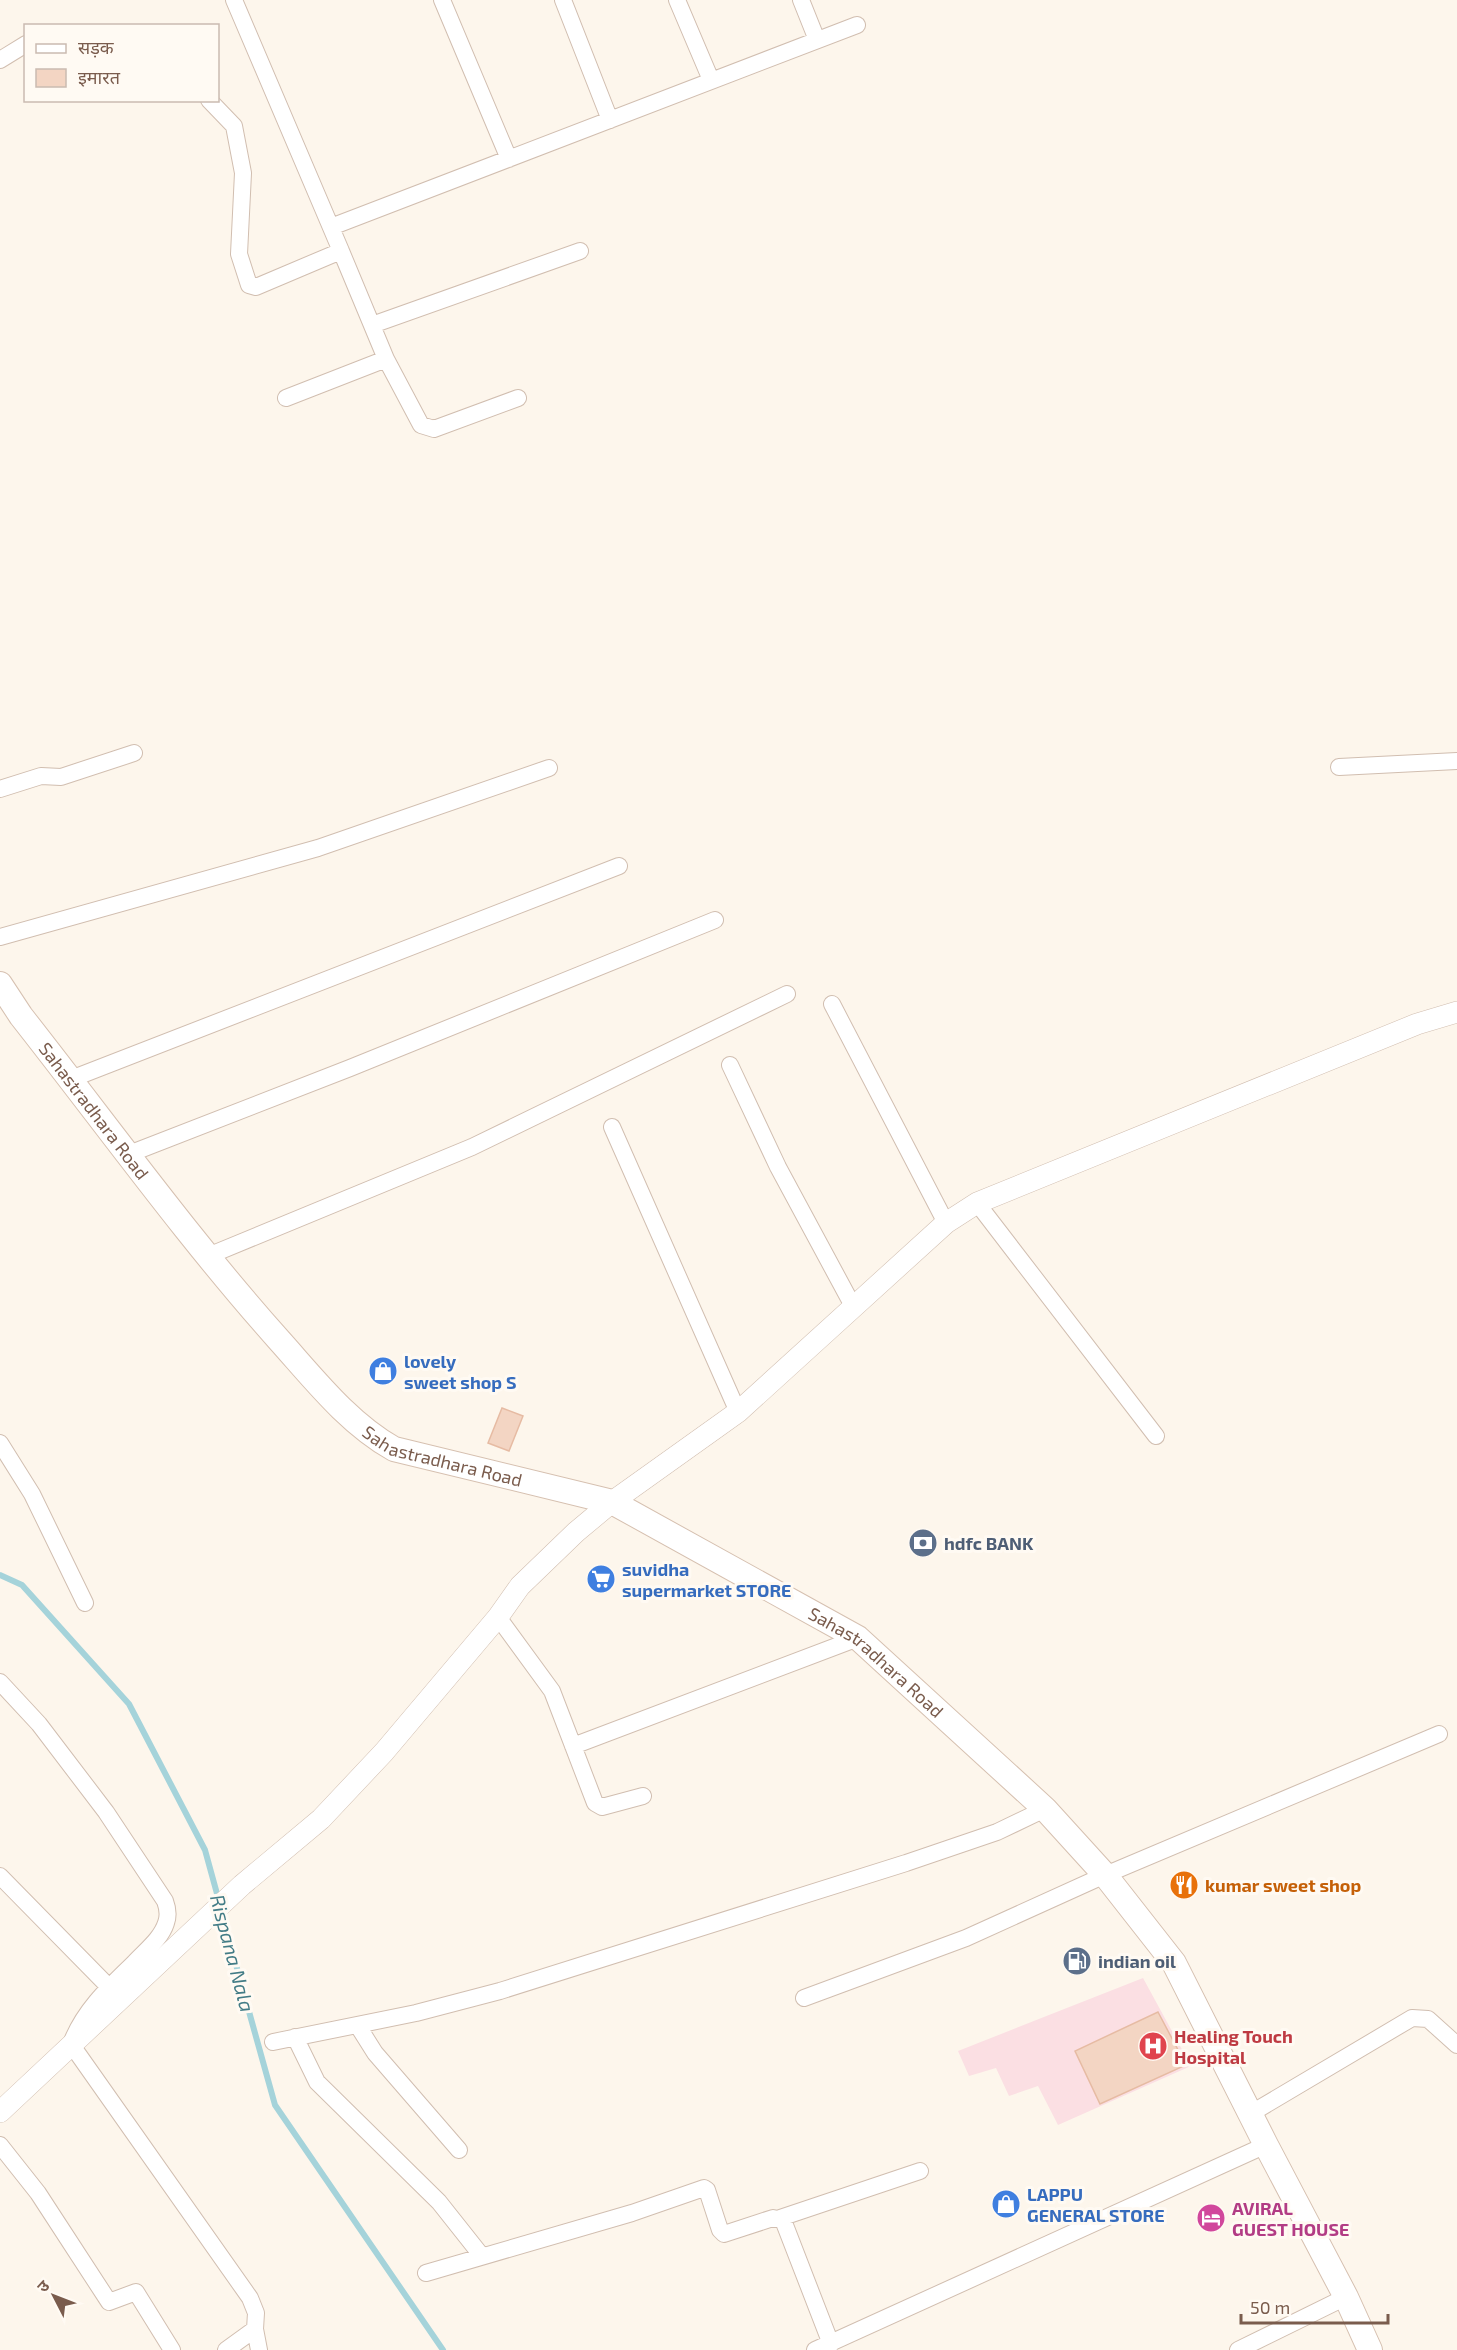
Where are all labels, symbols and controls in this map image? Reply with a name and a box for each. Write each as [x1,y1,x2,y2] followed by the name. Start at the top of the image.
[24,24,219,102] legend
[78,36,115,58] text: सड़क
[78,66,121,88] text: इमारत
[35,1038,154,1184] street label: Sahastradhara Road
[404,1350,517,1393] place label: lovely sweet shop S
[367,1355,399,1387] shop icon: lovely sweet shop S
[358,1421,525,1491] street label: Sahastradhara Road
[907,1527,939,1559] bank icon: hdfc BANK
[944,1532,1034,1554] place label: hdfc BANK
[622,1558,791,1601] place label: suvidha supermarket STORE
[585,1563,617,1595] supermarket icon: suvidha supermarket STORE
[805,1602,948,1722] street label: Sahastradhara Road
[1168,1869,1200,1901] restaurant icon: kumar sweet shop
[1205,1874,1361,1896] place label: kumar sweet shop
[206,1892,260,2014] water label: Rispana Nala
[1061,1945,1093,1977] fuel station icon: indian oil
[1098,1950,1176,1972] place label: indian oil
[1174,2025,1293,2068] place label: Healing Touch Hospital
[1137,2030,1169,2062] hospital icon: Healing Touch Hospital
[1027,2183,1165,2226] place label: LAPPU GENERAL STORE
[990,2188,1022,2220] shop icon: LAPPU GENERAL STORE
[1232,2197,1349,2240] place label: AVIRAL GUEST HOUSE
[1195,2202,1227,2234] hotel icon: AVIRAL GUEST HOUSE
[24,2266,84,2326] north arrow
[32,2275,53,2295] text: उ
[1241,2287,1388,2325] scale bar
[1250,2296,1290,2318] text: 50 m

